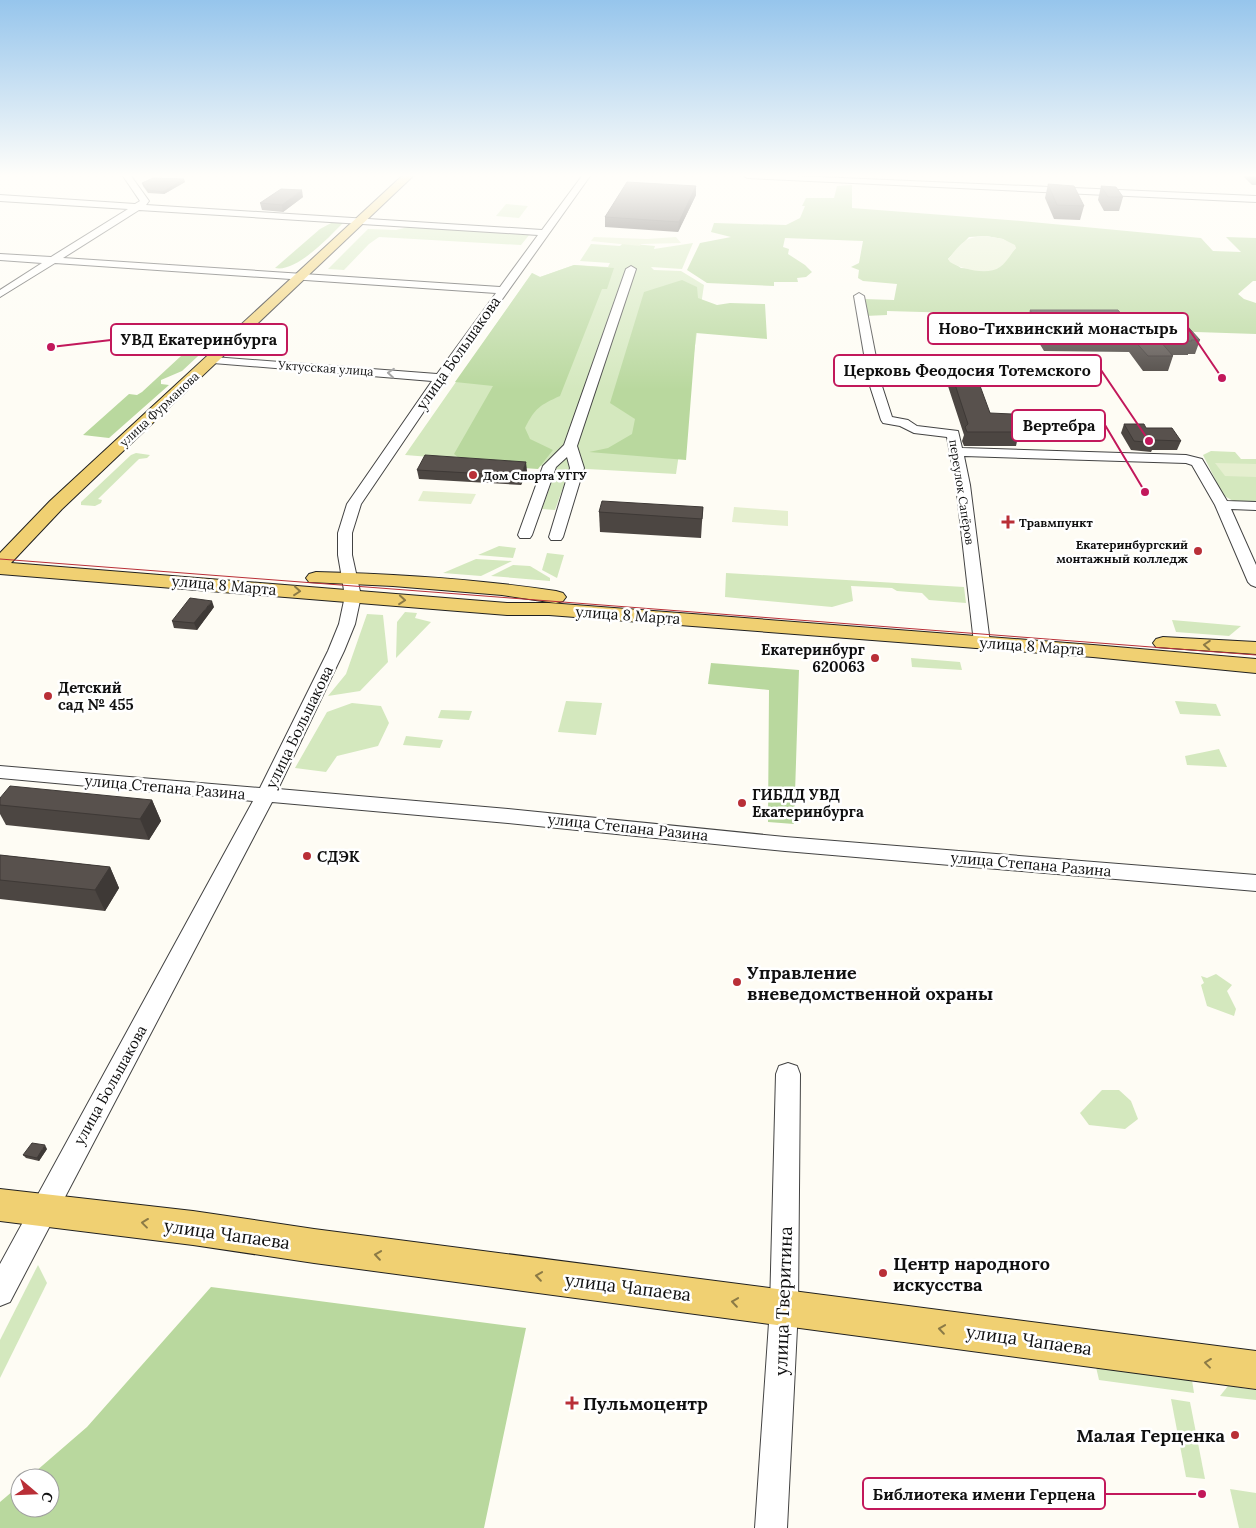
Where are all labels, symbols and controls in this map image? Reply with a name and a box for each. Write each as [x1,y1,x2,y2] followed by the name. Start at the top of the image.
[412,292,504,413] street label: улица Большакова
[928,313,1188,344] callout: Ново-Тихвинский монастырь
[938,318,1178,338] text: Ново-Тихвинский монастырь
[111,324,287,355] callout: УВД Екатеринбурга
[121,329,278,349] text: УВД Екатеринбурга
[834,355,1101,386] callout: Церковь Феодосия Тотемского
[277,357,374,379] street label: Уктусская улица
[843,360,1091,380] text: Церковь Феодосия Тотемского
[116,368,202,450] street label: улица Фурманова
[387,368,395,379] one-way arrow
[1012,410,1105,441] callout: Вертебра
[1023,415,1096,435] text: Вертебра
[946,438,978,546] street label: переулок Сапёров
[483,468,587,483] place label: Дом Спорта УГГУ
[467,469,479,481] marker: Дом Спорта УГГУ
[1001,515,1015,529] marker: Травмпункт
[1019,515,1093,530] place label: Травмпункт
[1056,537,1188,566] place label: Екатеринбургский монтажный колледж
[1192,545,1204,557] marker: Екатеринбургский монтажный колледж
[171,571,277,599] street label: улица 8 Марта
[294,585,302,596] one-way arrow
[398,594,406,605] one-way arrow
[575,602,681,628] street label: улица 8 Марта
[979,633,1085,659] street label: улица 8 Марта
[761,640,865,676] place label: Екатеринбург 620063
[1203,640,1211,651] one-way arrow
[869,652,881,664] marker: Екатеринбург 620063
[261,662,337,791] street label: улица Большакова
[58,678,134,714] place label: Детский сад № 455
[42,690,54,702] marker: Детский сад № 455
[84,771,246,804] street label: улица Степана Разина
[752,785,864,821] place label: ГИБДД УВД Екатеринбурга
[736,797,748,809] marker: ГИБДД УВД Екатеринбурга
[547,809,709,845] street label: улица Степана Разина
[317,847,360,866] place label: СДЭК
[950,848,1112,881] street label: улица Степана Разина
[301,850,313,862] marker: СДЭК
[747,961,993,1005] place label: Управление вневедомственной охраны
[731,976,743,988] marker: Управление вневедомственной охраны
[69,1022,151,1148] street label: улица Большакова
[162,1214,292,1254] street label: улица Чапаева
[141,1218,149,1229] one-way arrow
[769,1226,797,1376] street label: улица Тверитина
[374,1250,383,1260] one-way arrow
[893,1252,1050,1296] place label: Центр народного искусства
[877,1267,889,1279] marker: Центр народного искусства
[564,1268,692,1306] street label: улица Чапаева
[535,1271,543,1282] one-way arrow
[731,1297,740,1307] one-way arrow
[964,1320,1094,1360] street label: улица Чапаева
[938,1324,946,1335] one-way arrow
[1203,1359,1212,1369] one-way arrow
[583,1392,708,1415] place label: Пульмоцентр
[565,1396,579,1410] marker: Пульмоцентр
[1076,1424,1226,1447] place label: Малая Герценка
[1229,1429,1241,1441] marker: Малая Герценка
[10,1468,60,1518] north arrow
[863,1478,1105,1509] callout: Библиотека имени Герцена
[873,1484,1096,1504] text: Библиотека имени Герцена
[37,1490,57,1505] text: С

